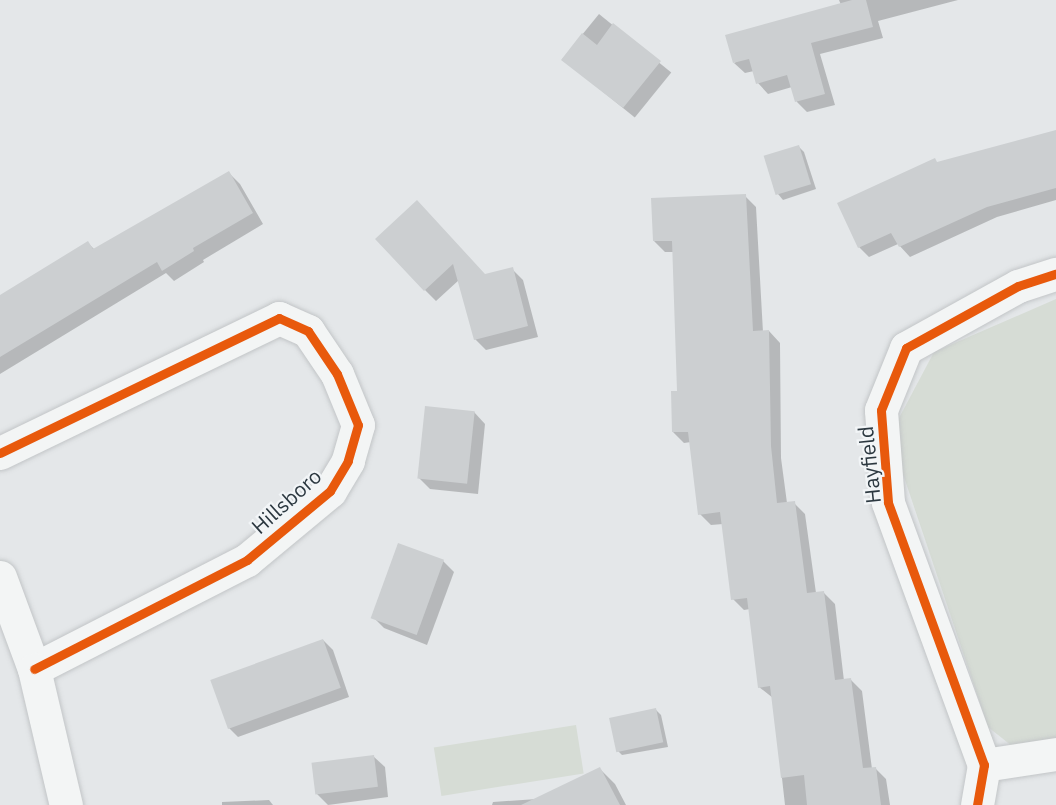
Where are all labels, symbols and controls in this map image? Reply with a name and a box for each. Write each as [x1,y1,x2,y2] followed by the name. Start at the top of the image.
[852,425,886,505] street label: Hayfield
[246,463,326,539] street label: Hillsboro

